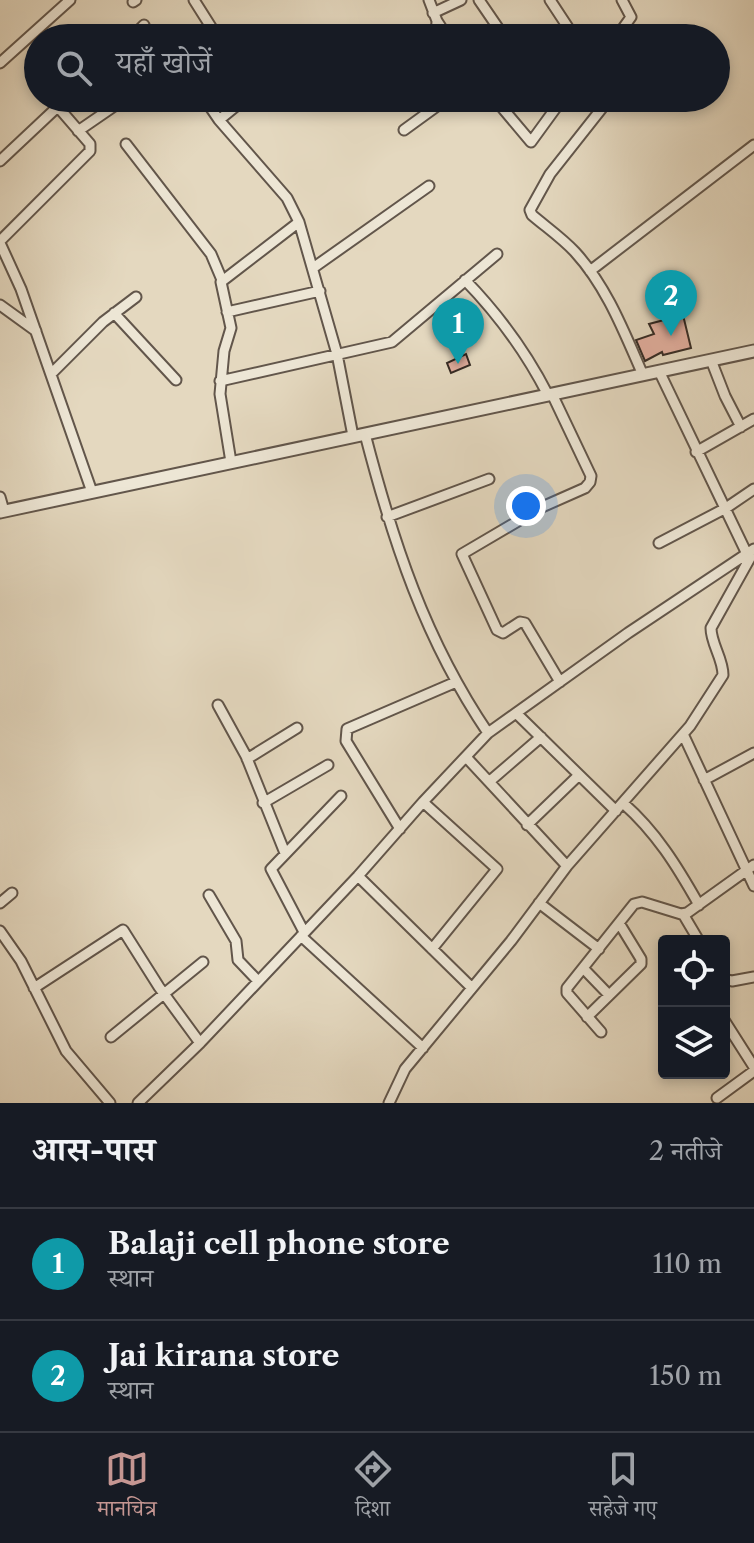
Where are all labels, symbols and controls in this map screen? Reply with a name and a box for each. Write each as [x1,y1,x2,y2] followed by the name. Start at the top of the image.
[24,24,730,112] search box
[116,44,212,81] text: यहाँ खोजें
[52,46,96,90] icon: search
[645,270,697,336] pin: 2
[432,298,484,364] pin: 1
[506,486,546,526] your location
[658,935,730,1079] map controls
[658,935,730,1007] button: locate
[658,1007,730,1079] button: layers
[32,1128,155,1170] text: आस-पास
[649,1135,722,1167] text: 2 नतीजे
[108,1225,450,1262] text: Balaji cell phone store
[52,1248,64,1280] text: 1
[653,1248,722,1280] text: 110 m
[108,1262,153,1294] text: स्थान
[108,1337,339,1374] text: Jai kirana store
[50,1360,66,1392] text: 2
[649,1360,722,1392] text: 150 m
[108,1374,153,1406] text: स्थान
[97,1447,157,1530] tab: मानचित्र
[351,1447,395,1530] tab: दिशा
[589,1447,657,1530] tab: सहेजे गए

